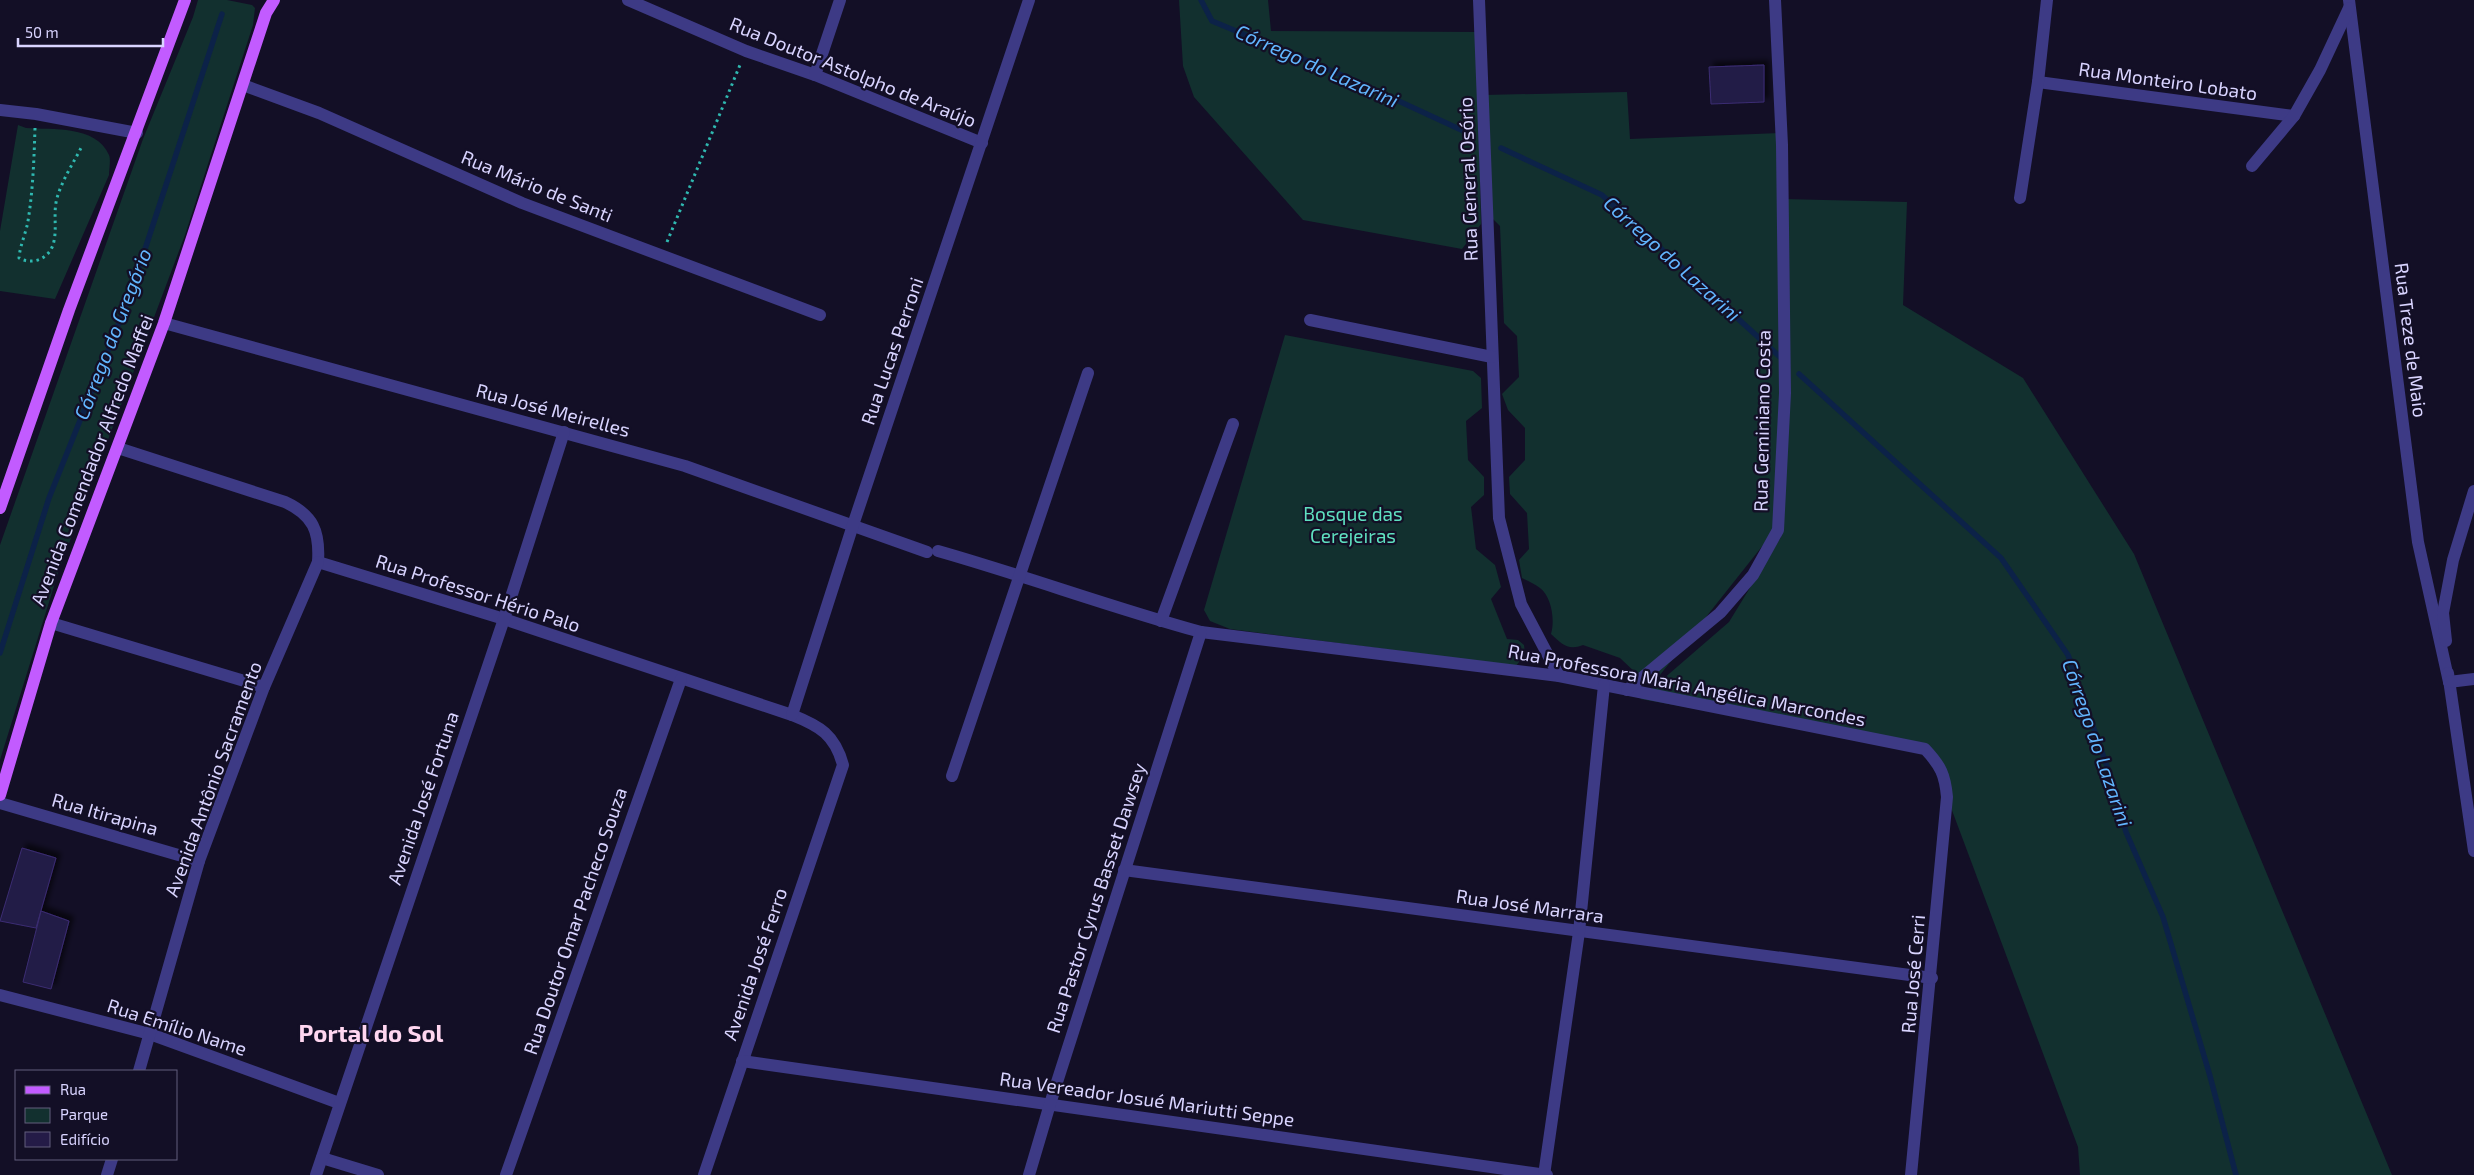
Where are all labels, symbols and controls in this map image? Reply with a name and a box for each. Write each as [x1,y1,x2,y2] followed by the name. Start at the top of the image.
[727,11,980,132] street label: Rua Doutor Astolpho de Araújo
[18,15,162,47] scale bar
[1232,18,1403,112] water label: Córrego do Lazarini
[25,23,59,41] text: 50 m
[2077,57,2259,104] street label: Rua Monteiro Lobato
[1453,96,1482,262] street label: Rua General Osório
[458,145,616,226] street label: Rua Mário de Santi
[1599,190,1746,326] water label: Córrego do Lazarini
[68,245,156,423] water label: Córrego do Gregório
[2391,261,2432,419] street label: Rua Treze de Maio
[856,274,928,428] street label: Rua Lucas Perroni
[25,311,158,609] street label: Avenida Comendador Alfredo Maffei
[1748,330,1775,512] street label: Rua Geminiano Costa
[474,378,633,441] street label: Rua José Meirelles
[1303,502,1403,547] park label: Bosque das Cerejeiras
[373,549,583,636] street label: Rua Professor Hério Palo
[1506,638,1868,731] street label: Rua Professora Maria Angélica Marcondes
[2058,656,2138,830] water label: Córrego do Lazarini
[159,658,266,900] street label: Avenida Antônio Sacramento
[382,708,463,888] street label: Avenida José Fortuna
[1041,760,1150,1036] street label: Rua Pastor Cyrus Basset Dawsey
[518,784,631,1057] street label: Rua Doutor Omar Pacheco Souza
[49,787,161,840] street label: Rua Itirapina
[1455,884,1605,927] street label: Rua José Marrara
[718,885,791,1043] street label: Avenida José Ferro
[1896,914,1929,1034] street label: Rua José Cerri
[105,993,250,1060] street label: Rua Emílio Name
[299,1018,444,1047] district label: Portal do Sol
[998,1066,1296,1131] street label: Rua Vereador Josué Mariutti Seppe
[15,1070,178,1160] legend
[60,1080,86,1098] text: Rua
[60,1105,108,1123] text: Parque
[60,1130,110,1148] text: Edifício

